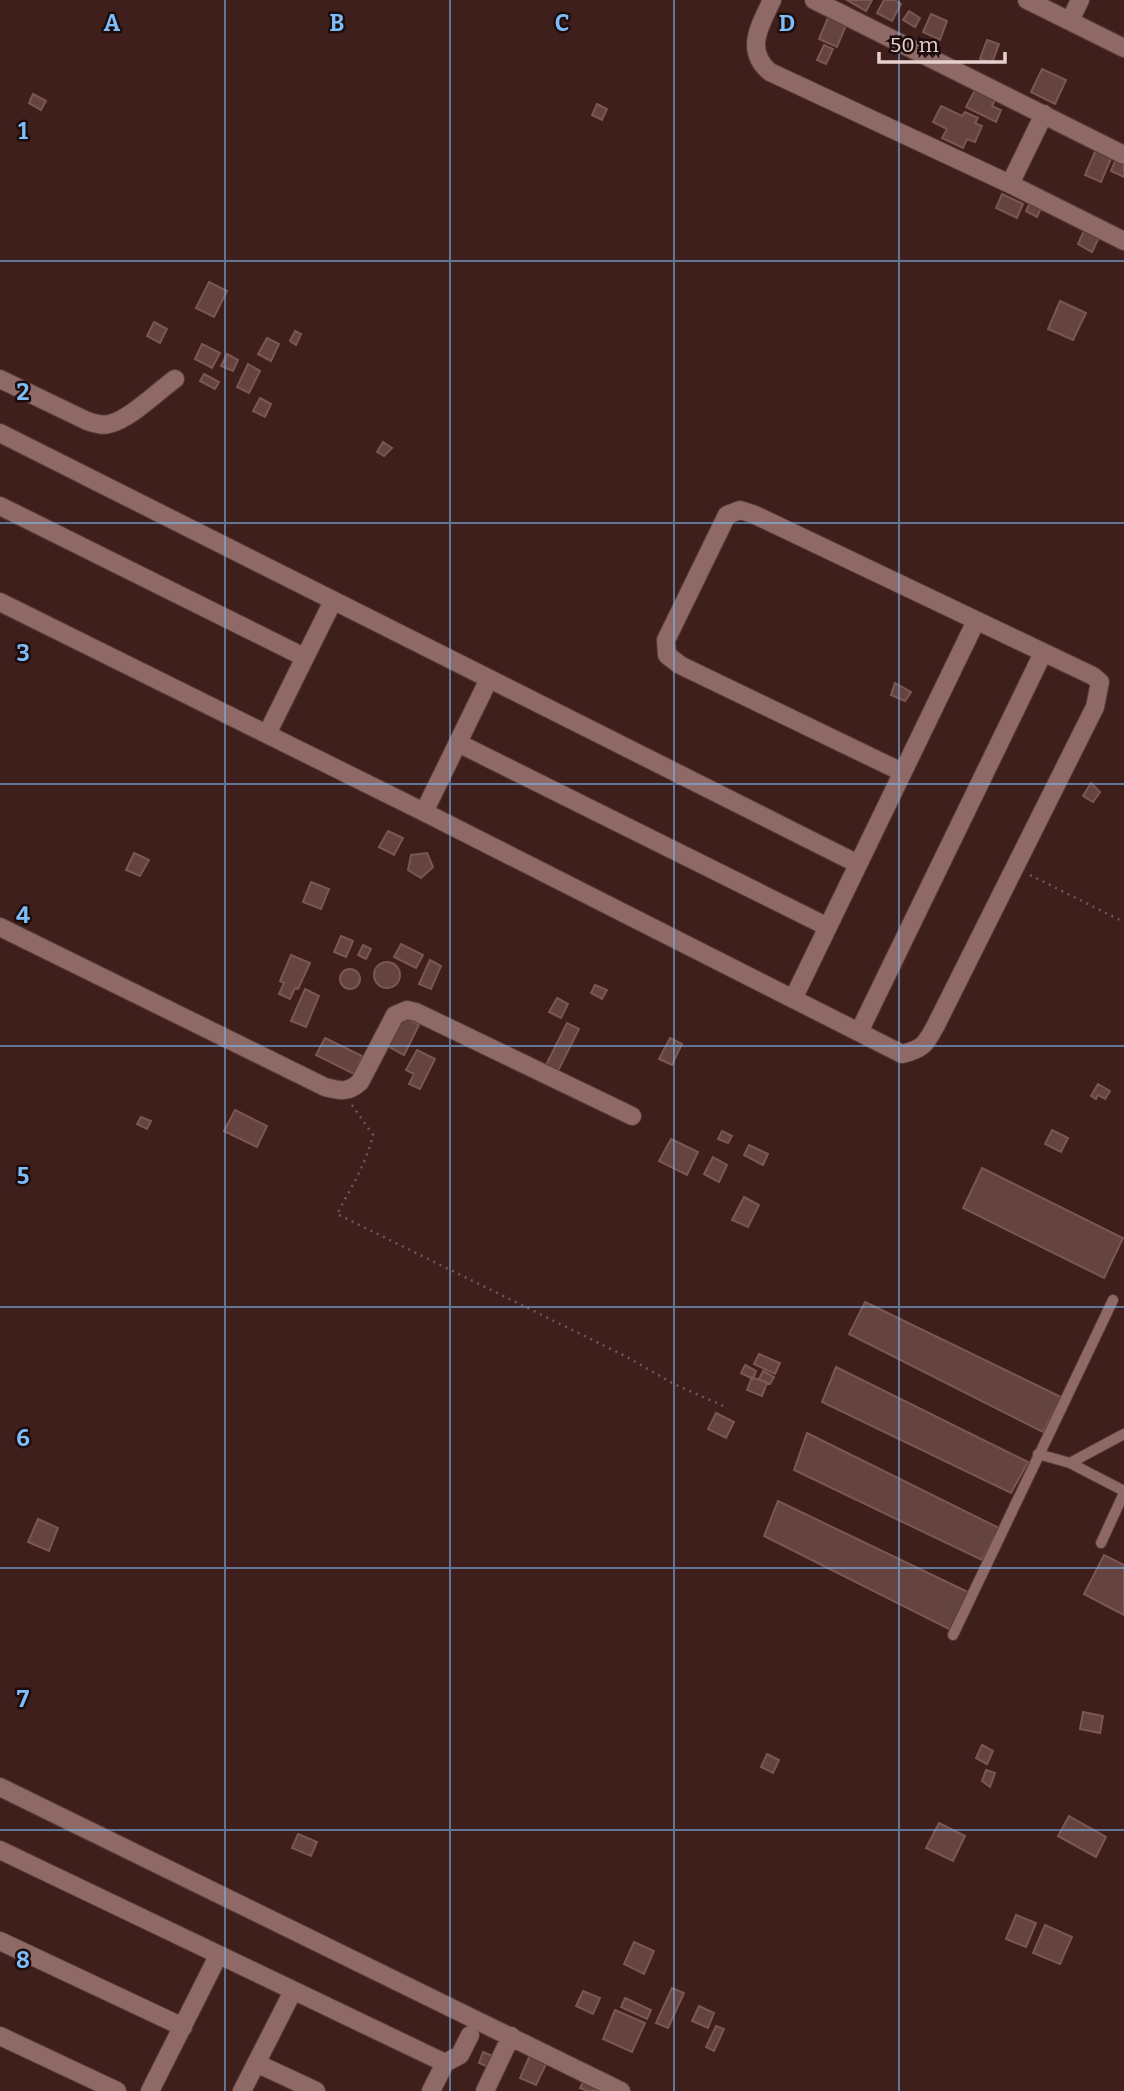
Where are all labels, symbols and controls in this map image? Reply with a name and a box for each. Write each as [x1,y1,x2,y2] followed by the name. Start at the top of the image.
[104,9,121,37] text: A
[330,9,344,37] text: B
[555,9,569,37] text: C
[779,9,795,37] text: D
[879,21,1005,65] scale bar
[890,32,939,58] text: 50 m
[18,117,28,145] text: 1
[17,378,30,406] text: 2
[16,639,30,667] text: 3
[16,901,30,929] text: 4
[17,1162,29,1190] text: 5
[16,1424,30,1452] text: 6
[17,1685,30,1713] text: 7
[16,1946,30,1974] text: 8

